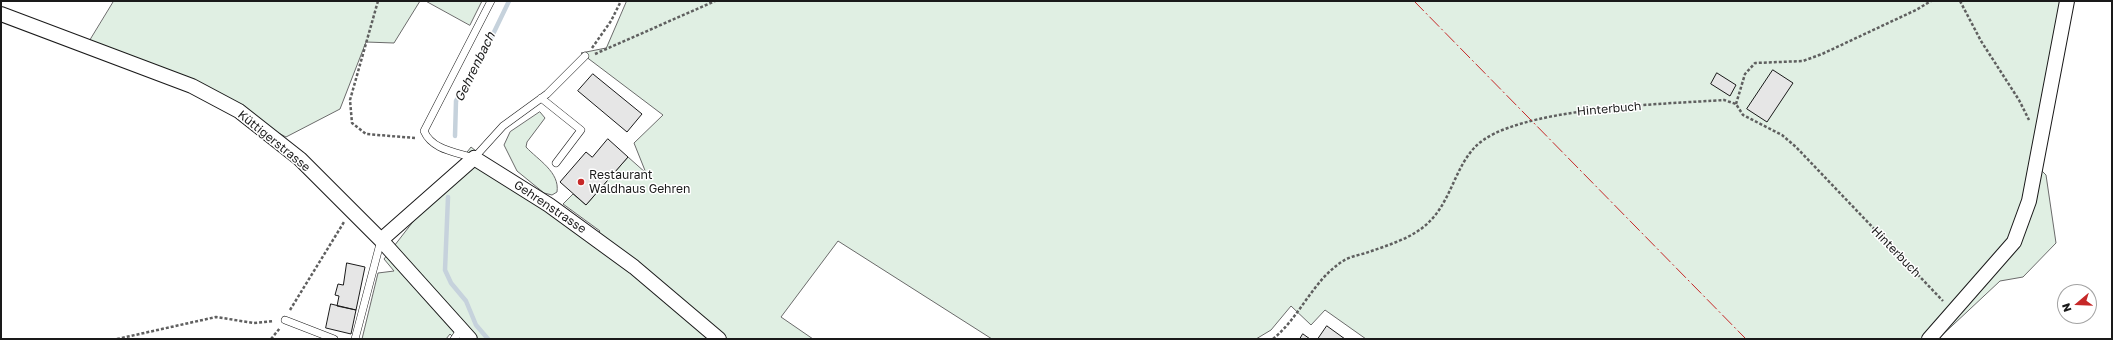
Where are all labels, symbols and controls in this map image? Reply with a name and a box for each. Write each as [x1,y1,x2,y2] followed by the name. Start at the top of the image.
[451,30,499,104] water label: Gehrenbach
[1576,99,1642,119] street label: Hinterbuch
[235,107,313,175] street label: Küttigerstrasse
[589,168,690,196] place label: Restaurant Waldhaus Gehren
[576,177,586,187] marker: Restaurant Waldhaus Gehren
[511,178,589,236] street label: Gehrenstrasse
[1868,224,1924,280] street label: Hinterbuch
[2057,284,2097,324] north arrow
[2059,302,2074,314] text: N

